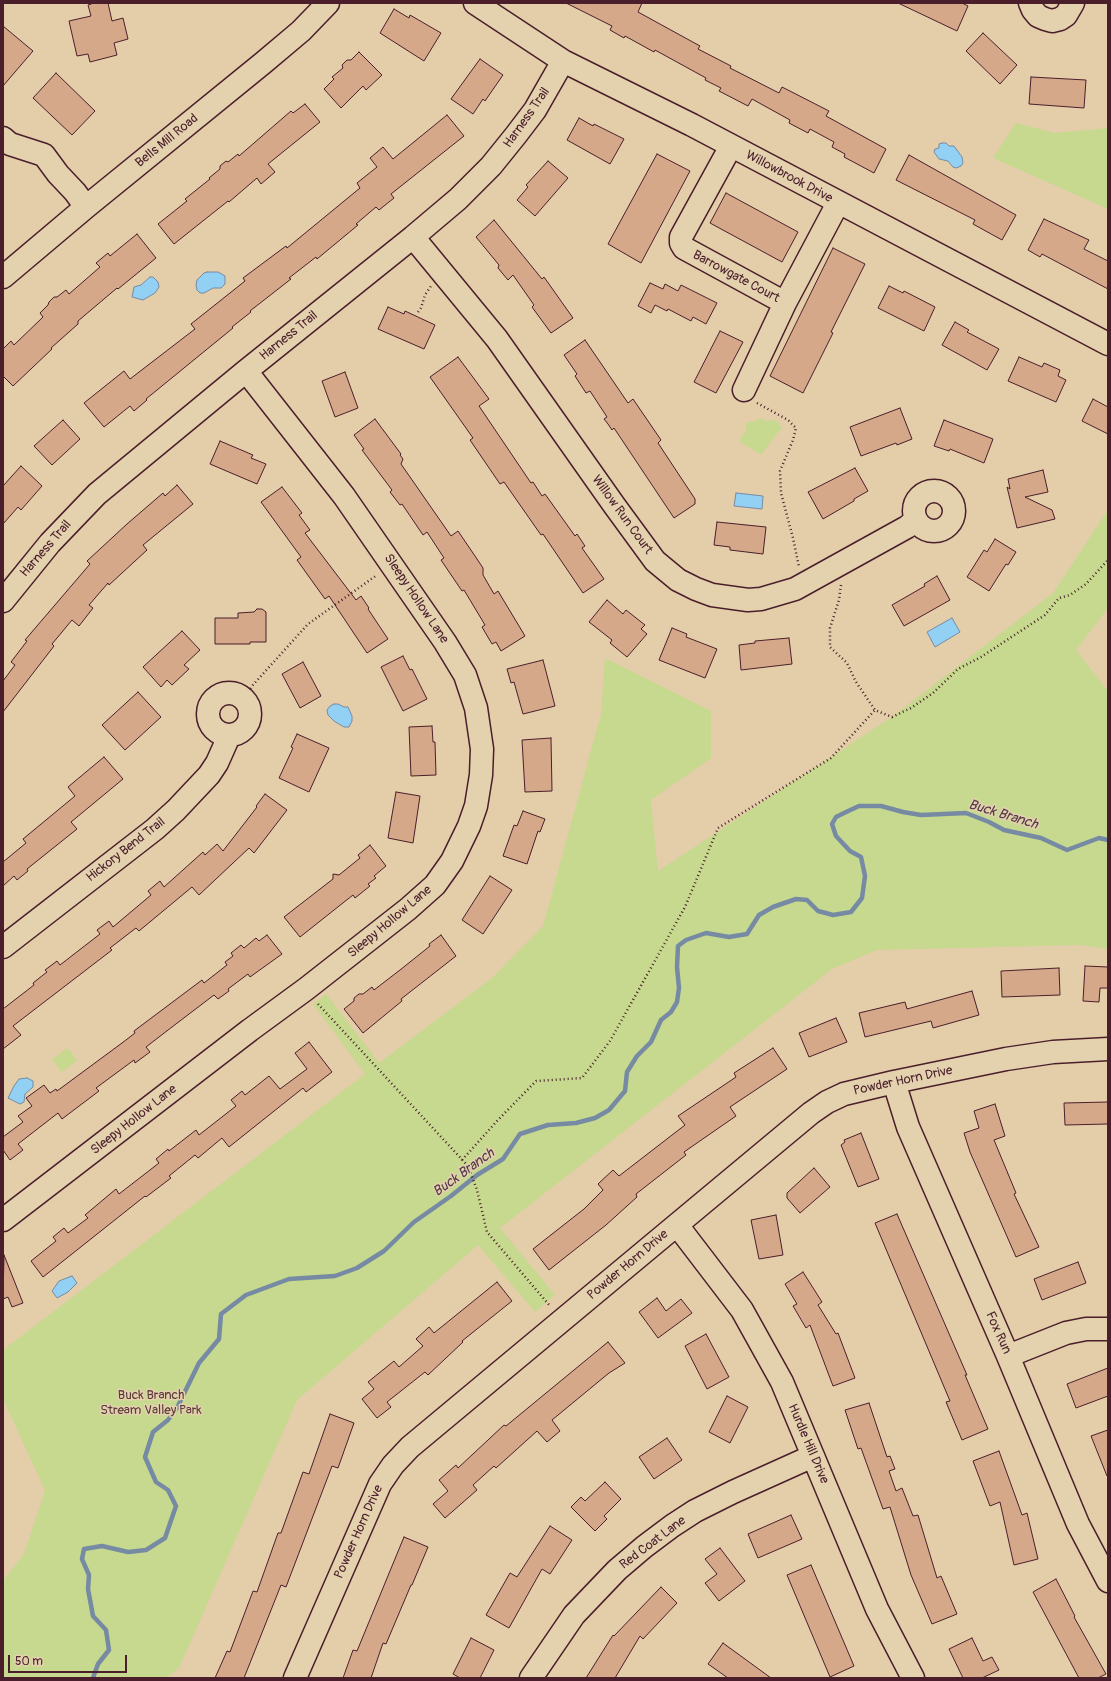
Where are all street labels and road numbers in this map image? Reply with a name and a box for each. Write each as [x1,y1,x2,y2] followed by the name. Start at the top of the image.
[501,85,553,151] street label: Harness Trail
[132,111,202,171] street label: Bells Mill Road
[743,148,835,206] street label: Willowbrook Drive
[690,248,782,306] street label: Barrowgate Court
[257,308,321,364] street label: Harness Trail
[588,473,656,557] street label: Willow Run Court
[17,517,75,581] street label: Harness Trail
[380,551,452,647] street label: Sleepy Hollow Lane
[84,814,168,886] street label: Hickory Bend Trail
[345,882,435,962] street label: Sleepy Hollow Lane
[852,1063,954,1099] street label: Powder Horn Drive
[88,1082,180,1158] street label: Sleepy Hollow Lane
[584,1227,672,1303] street label: Powder Horn Drive
[982,1309,1014,1357] street label: Fox Run
[784,1402,832,1486] street label: Hurdle Hill Drive
[331,1483,387,1581] street label: Powder Horn Drive
[617,1513,689,1573] street label: Red Coat Lane

